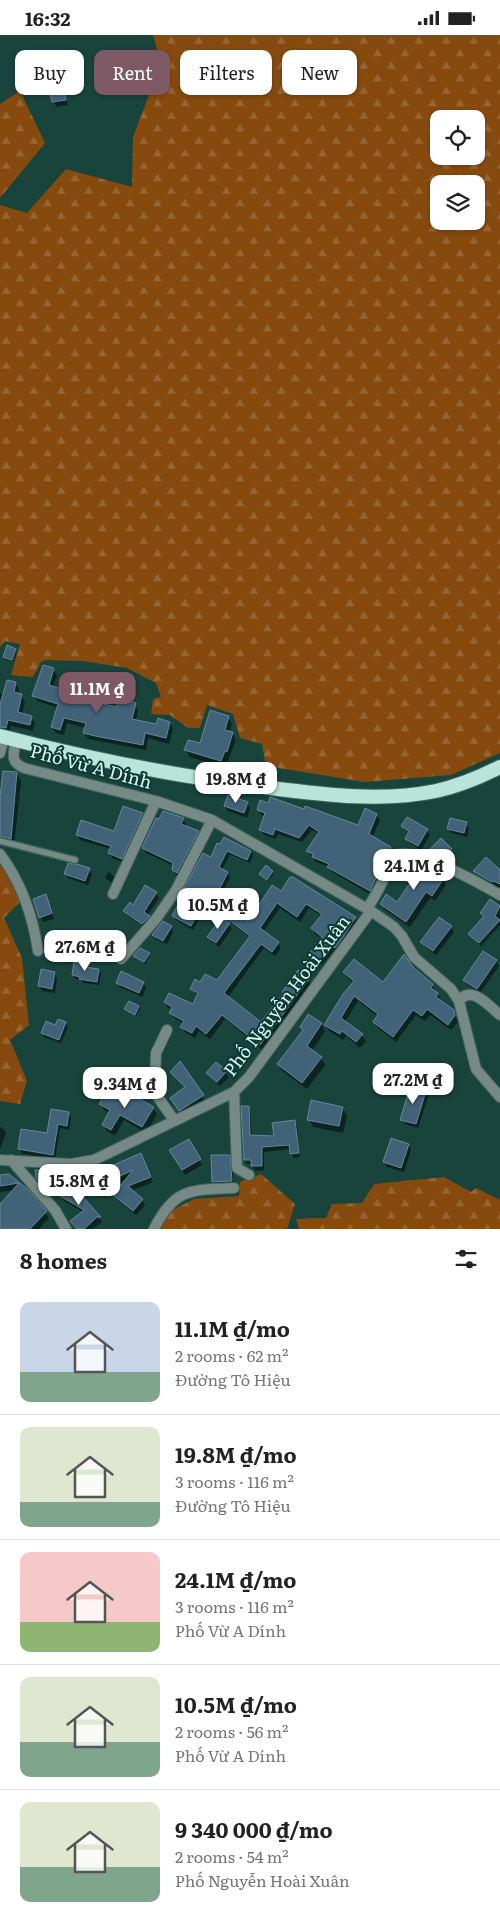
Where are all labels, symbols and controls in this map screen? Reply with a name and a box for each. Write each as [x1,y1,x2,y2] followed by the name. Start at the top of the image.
[25,4,71,32] text: 16:32
[15,50,84,95] chip: Buy
[94,50,170,95] chip: Rent
[180,50,272,95] chip: Filters
[282,50,357,95] chip: New
[430,110,485,230] map controls
[430,110,485,165] button: locate
[430,175,485,230] button: layers
[51,671,143,714] pin: 11.1M ₫
[70,676,124,700] text: 11.1M ₫
[28,736,155,795] street label: Phố Vừ A Dính
[190,761,282,804] pin: 19.8M ₫
[206,766,266,790] text: 19.8M ₫
[368,849,460,891] pin: 24.1M ₫
[384,853,444,877] text: 24.1M ₫
[172,887,264,930] pin: 10.5M ₫
[188,892,248,916] text: 10.5M ₫
[216,909,356,1082] street label: Phố Nguyễn Hoài Xuân
[39,929,131,972] pin: 27.6M ₫
[55,934,115,958] text: 27.6M ₫
[367,1063,459,1105] pin: 27.2M ₫
[79,1067,171,1109] pin: 9.34M ₫
[384,1067,442,1091] text: 27.2M ₫
[94,1071,156,1095] text: 9.34M ₫
[33,1163,125,1206] pin: 15.8M ₫
[49,1168,109,1192] text: 15.8M ₫
[20,1244,107,1275] text: 8 homes
[452,1245,480,1273] icon: filters
[175,1312,290,1343] text: 11.1M ₫/mo
[60,1322,120,1382] icon: home
[175,1343,288,1367] text: 2 rooms · 62 m²
[175,1367,291,1391] text: Đường Tô Hiệu
[175,1438,297,1469] text: 19.8M ₫/mo
[60,1447,120,1507] icon: home
[175,1469,294,1493] text: 3 rooms · 116 m²
[175,1493,291,1517] text: Đường Tô Hiệu
[175,1563,296,1594] text: 24.1M ₫/mo
[60,1572,120,1632] icon: home
[175,1594,294,1618] text: 3 rooms · 116 m²
[175,1618,286,1642] text: Phố Vừ A Dính
[175,1688,297,1719] text: 10.5M ₫/mo
[60,1697,120,1757] icon: home
[175,1719,288,1743] text: 2 rooms · 56 m²
[175,1743,286,1767] text: Phố Vừ A Dính
[175,1813,333,1844] text: 9 340 000 ₫/mo
[60,1822,120,1882] icon: home
[175,1844,289,1868] text: 2 rooms · 54 m²
[175,1868,350,1892] text: Phố Nguyễn Hoài Xuân

